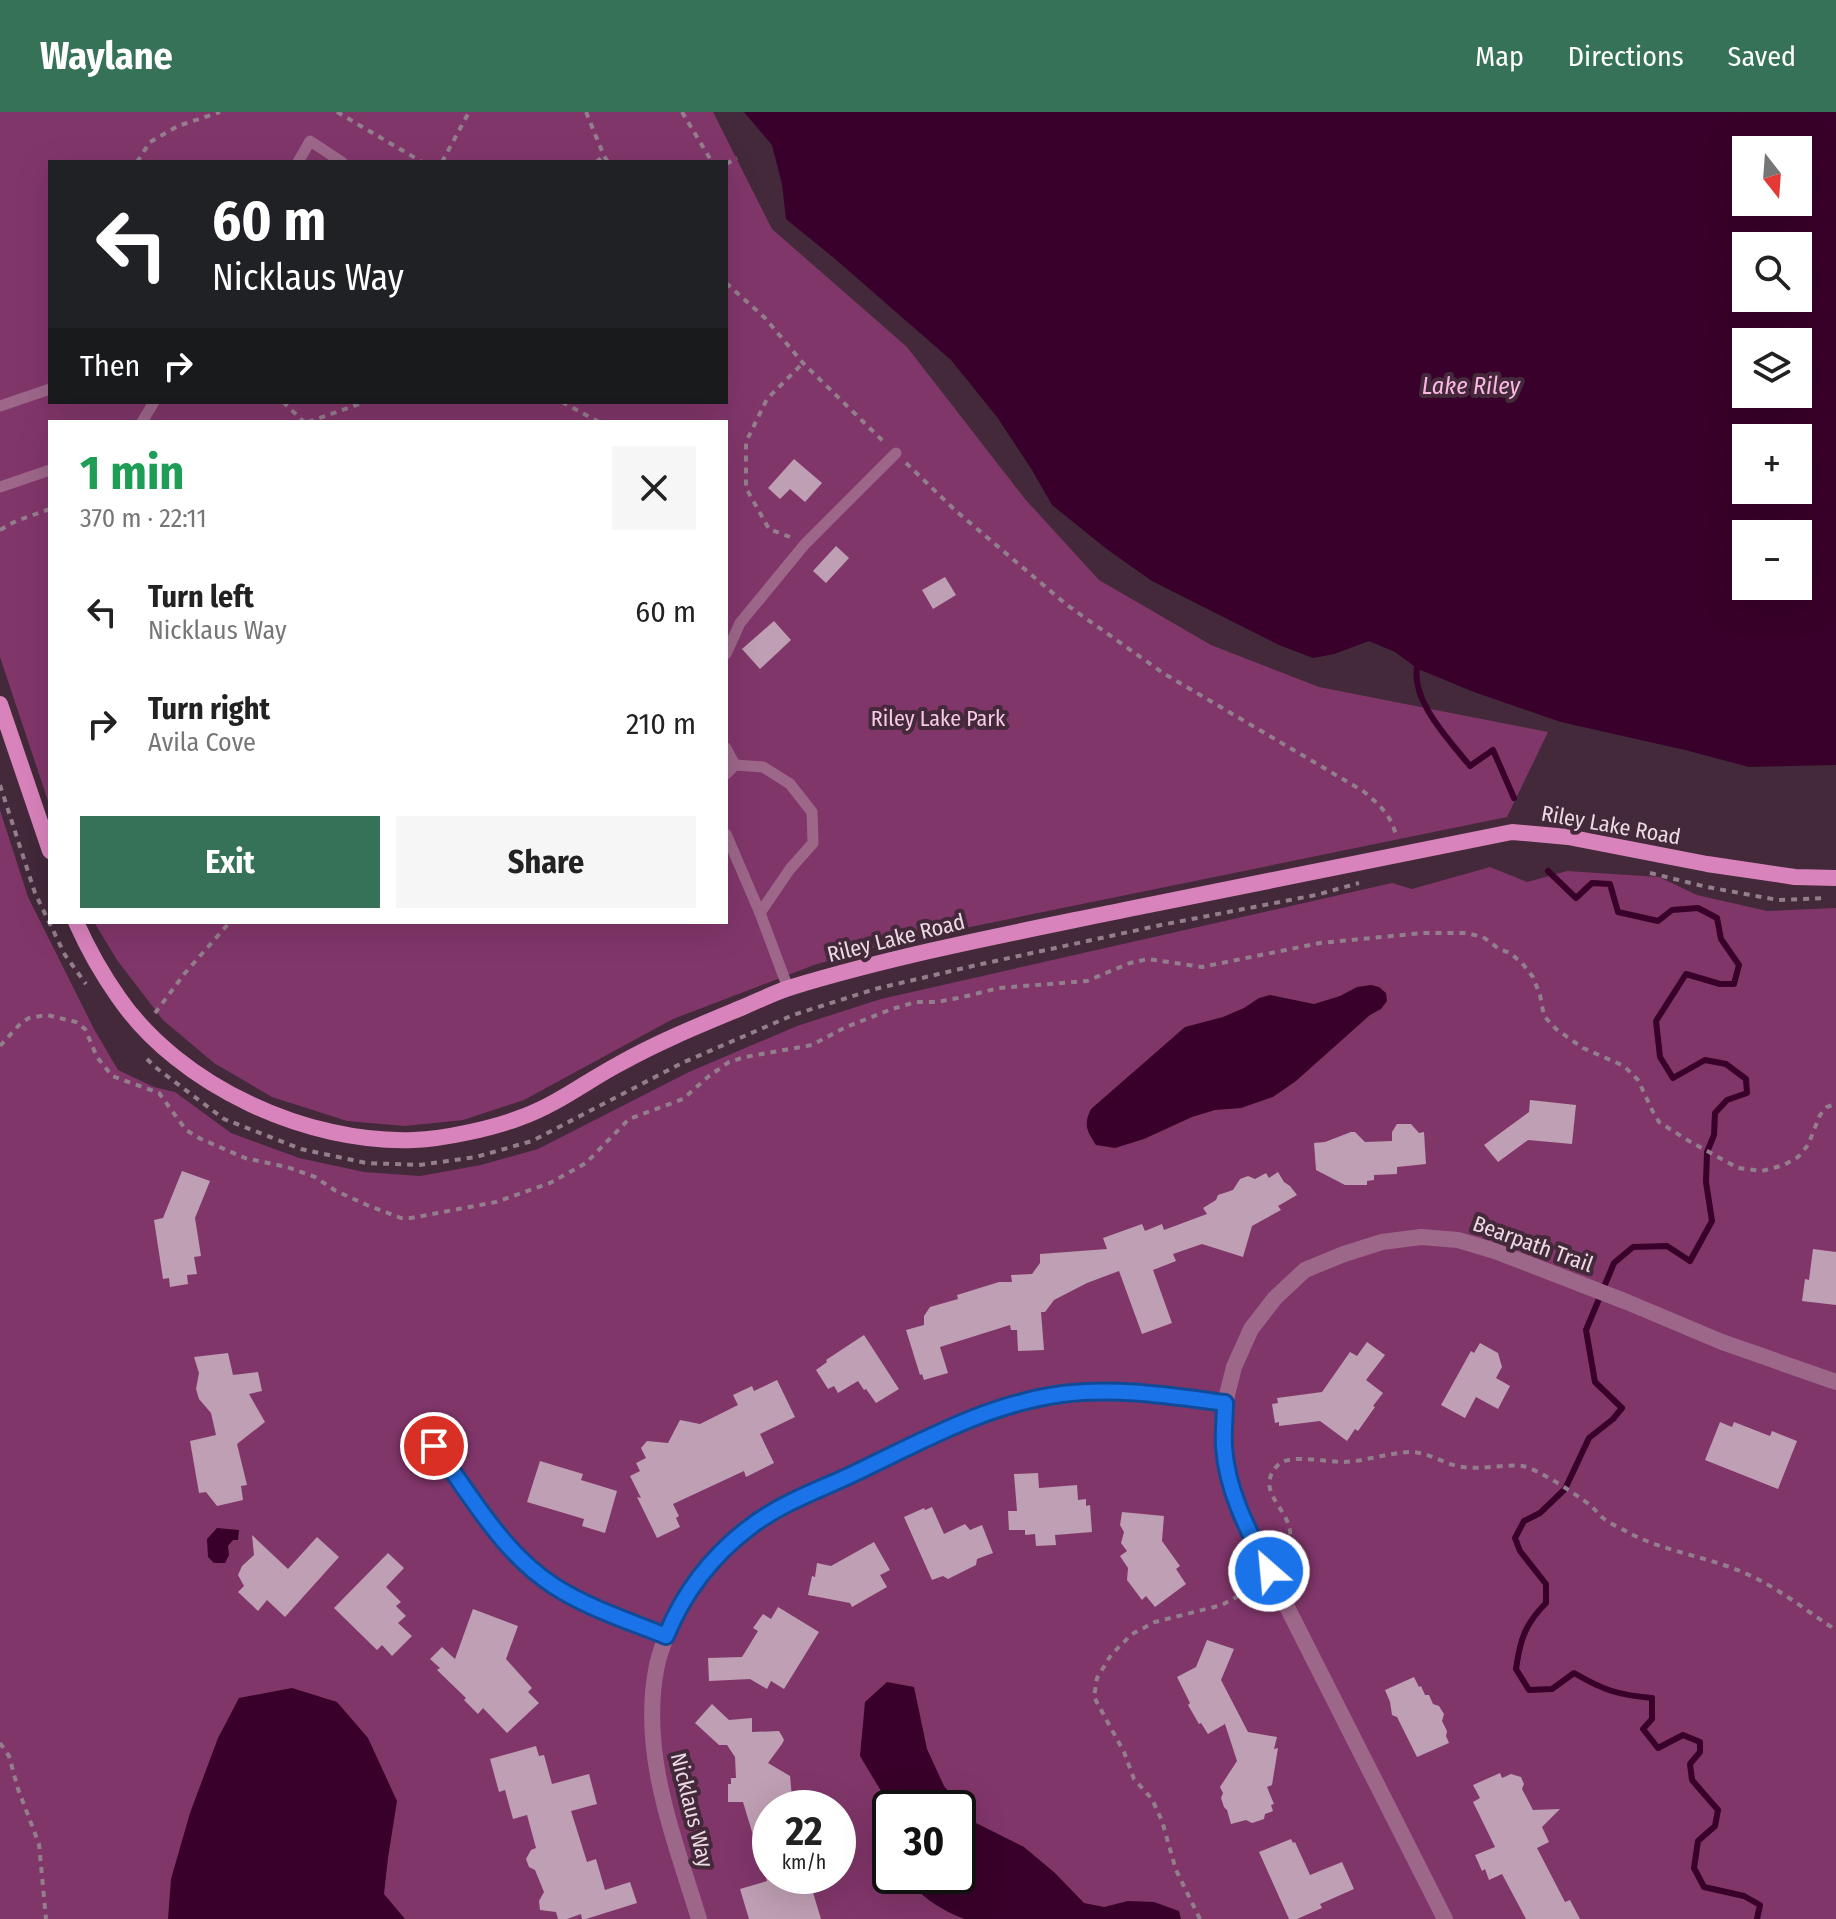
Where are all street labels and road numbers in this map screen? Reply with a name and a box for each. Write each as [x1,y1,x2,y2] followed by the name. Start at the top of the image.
[1539,799,1683,851] street label: Riley Lake Road
[824,908,968,968] street label: Riley Lake Road
[1469,1210,1597,1278] street label: Bearpath Trail
[665,1750,719,1870] street label: Nicklaus Way

